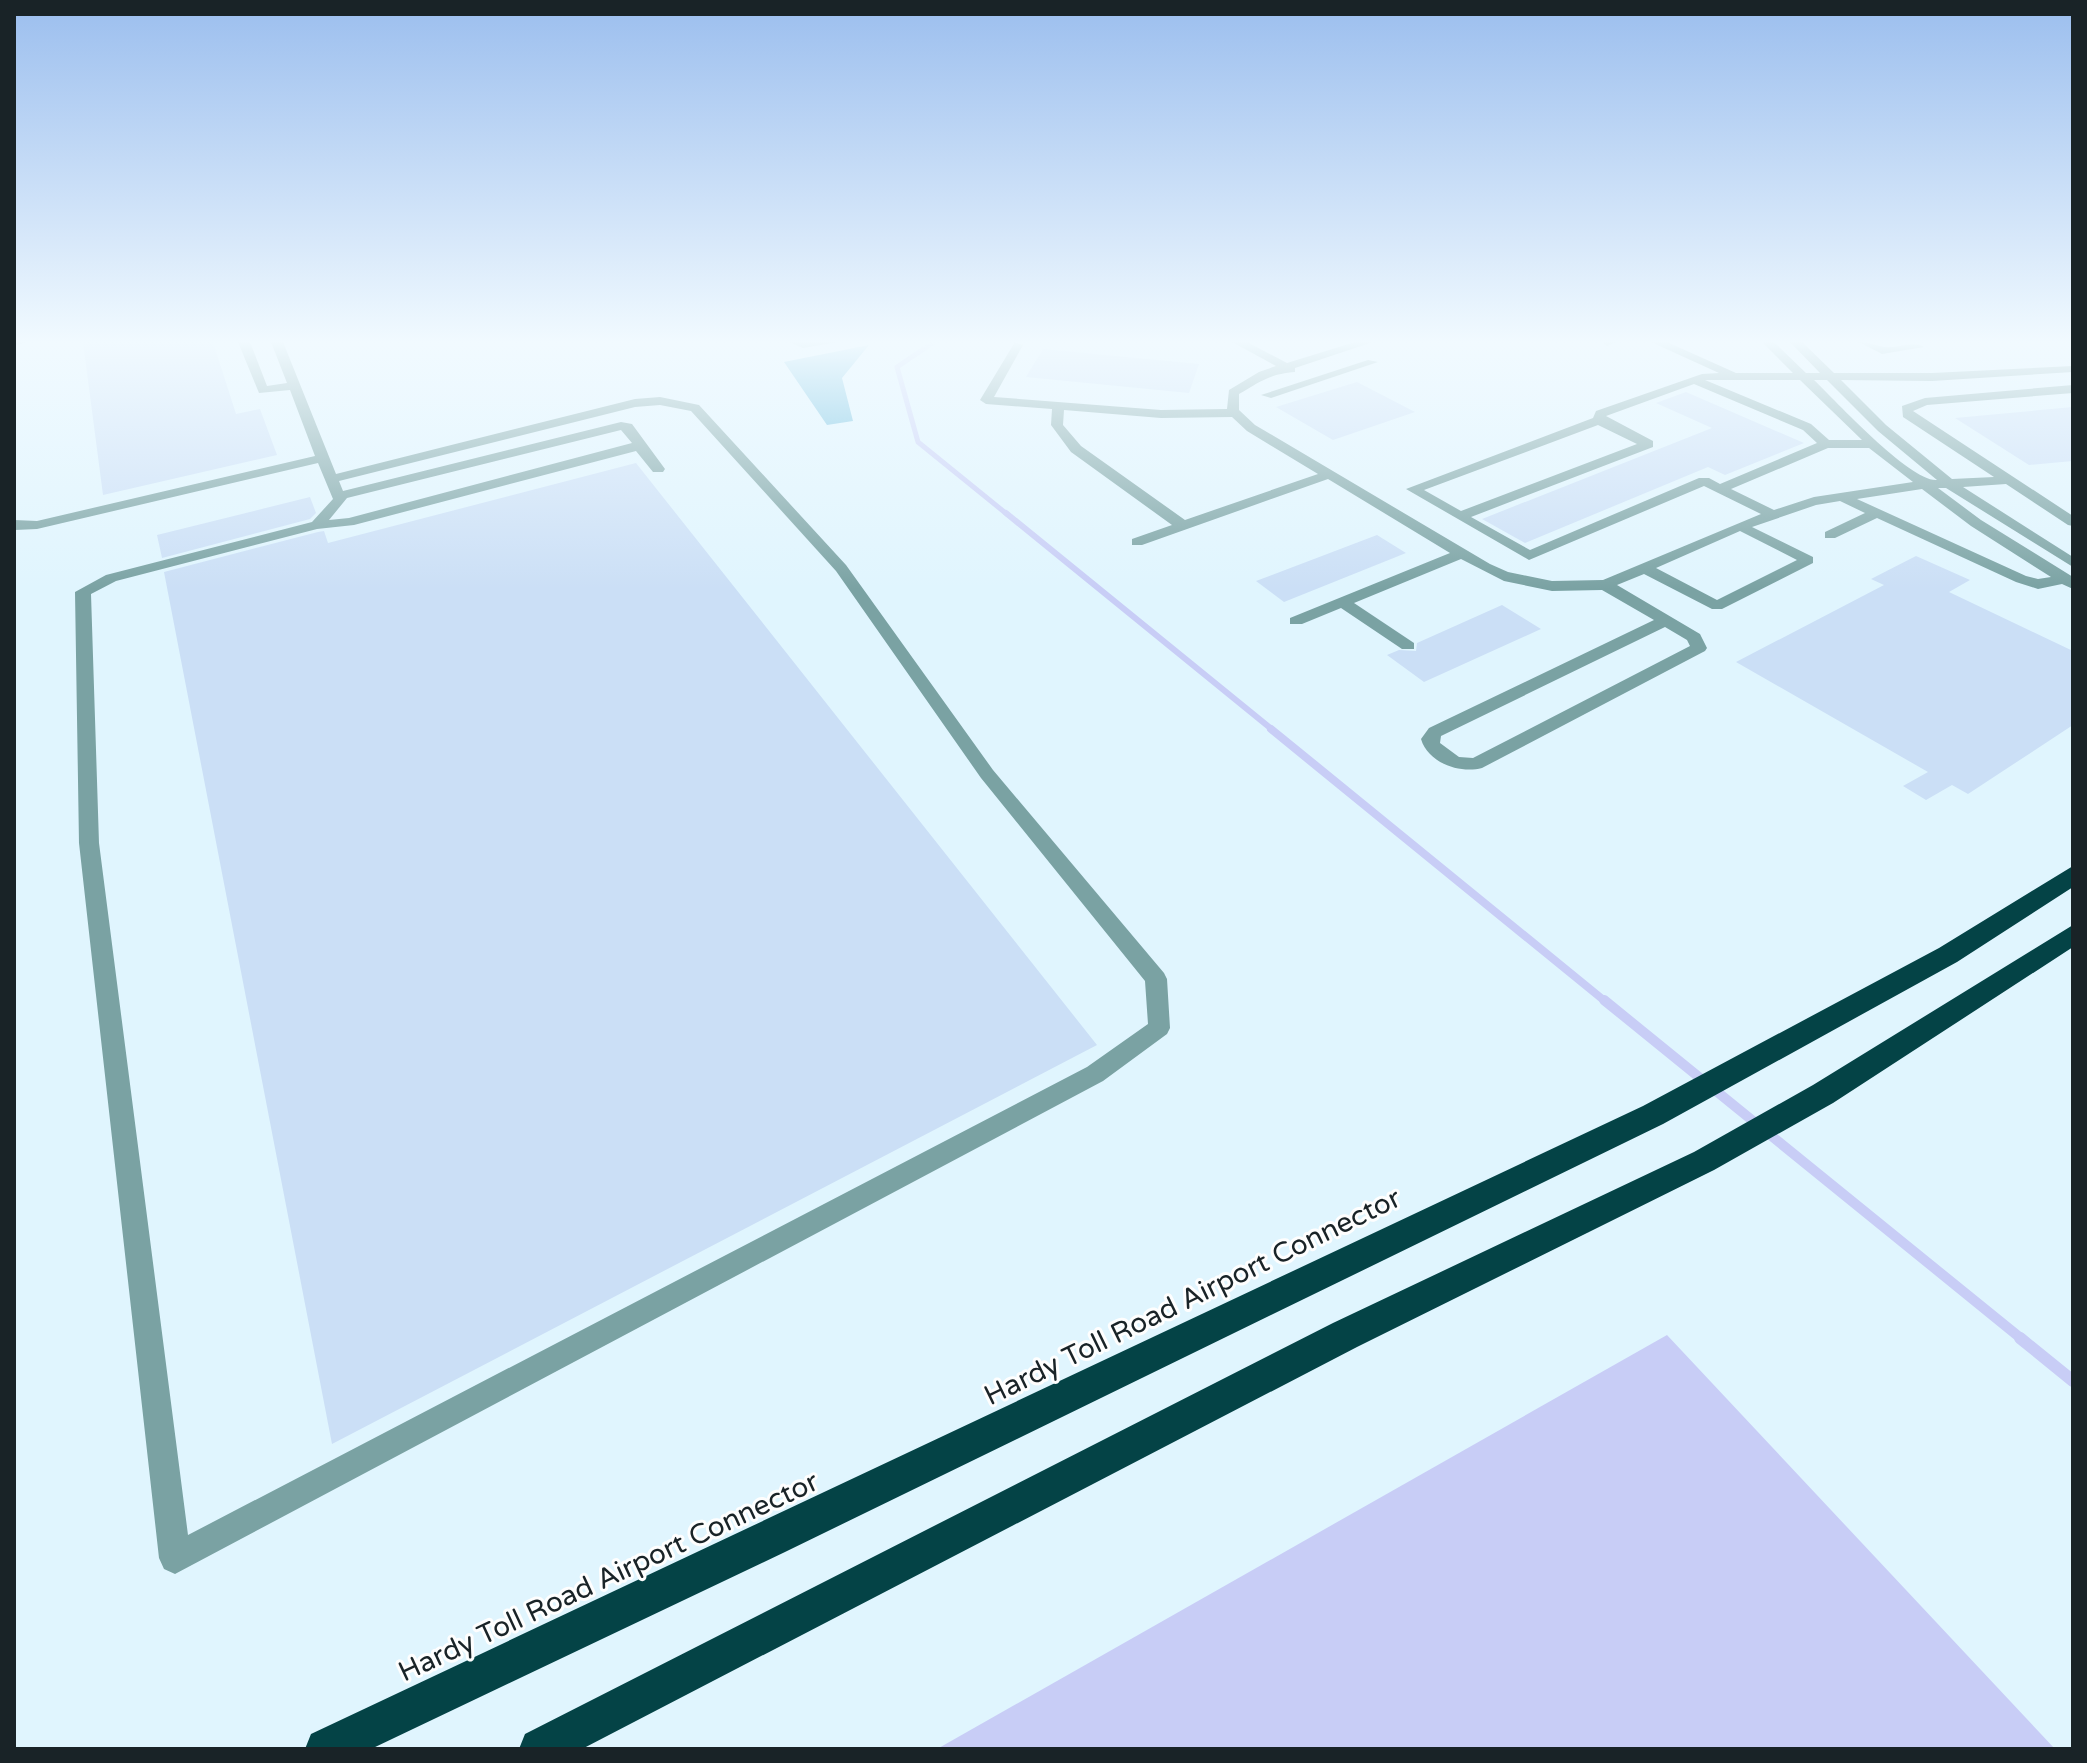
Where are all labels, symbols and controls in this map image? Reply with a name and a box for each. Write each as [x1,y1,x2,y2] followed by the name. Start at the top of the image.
[979,1181,1407,1413] street label: Hardy Toll Road Airport Connector
[393,1464,824,1689] street label: Hardy Toll Road Airport Connector

